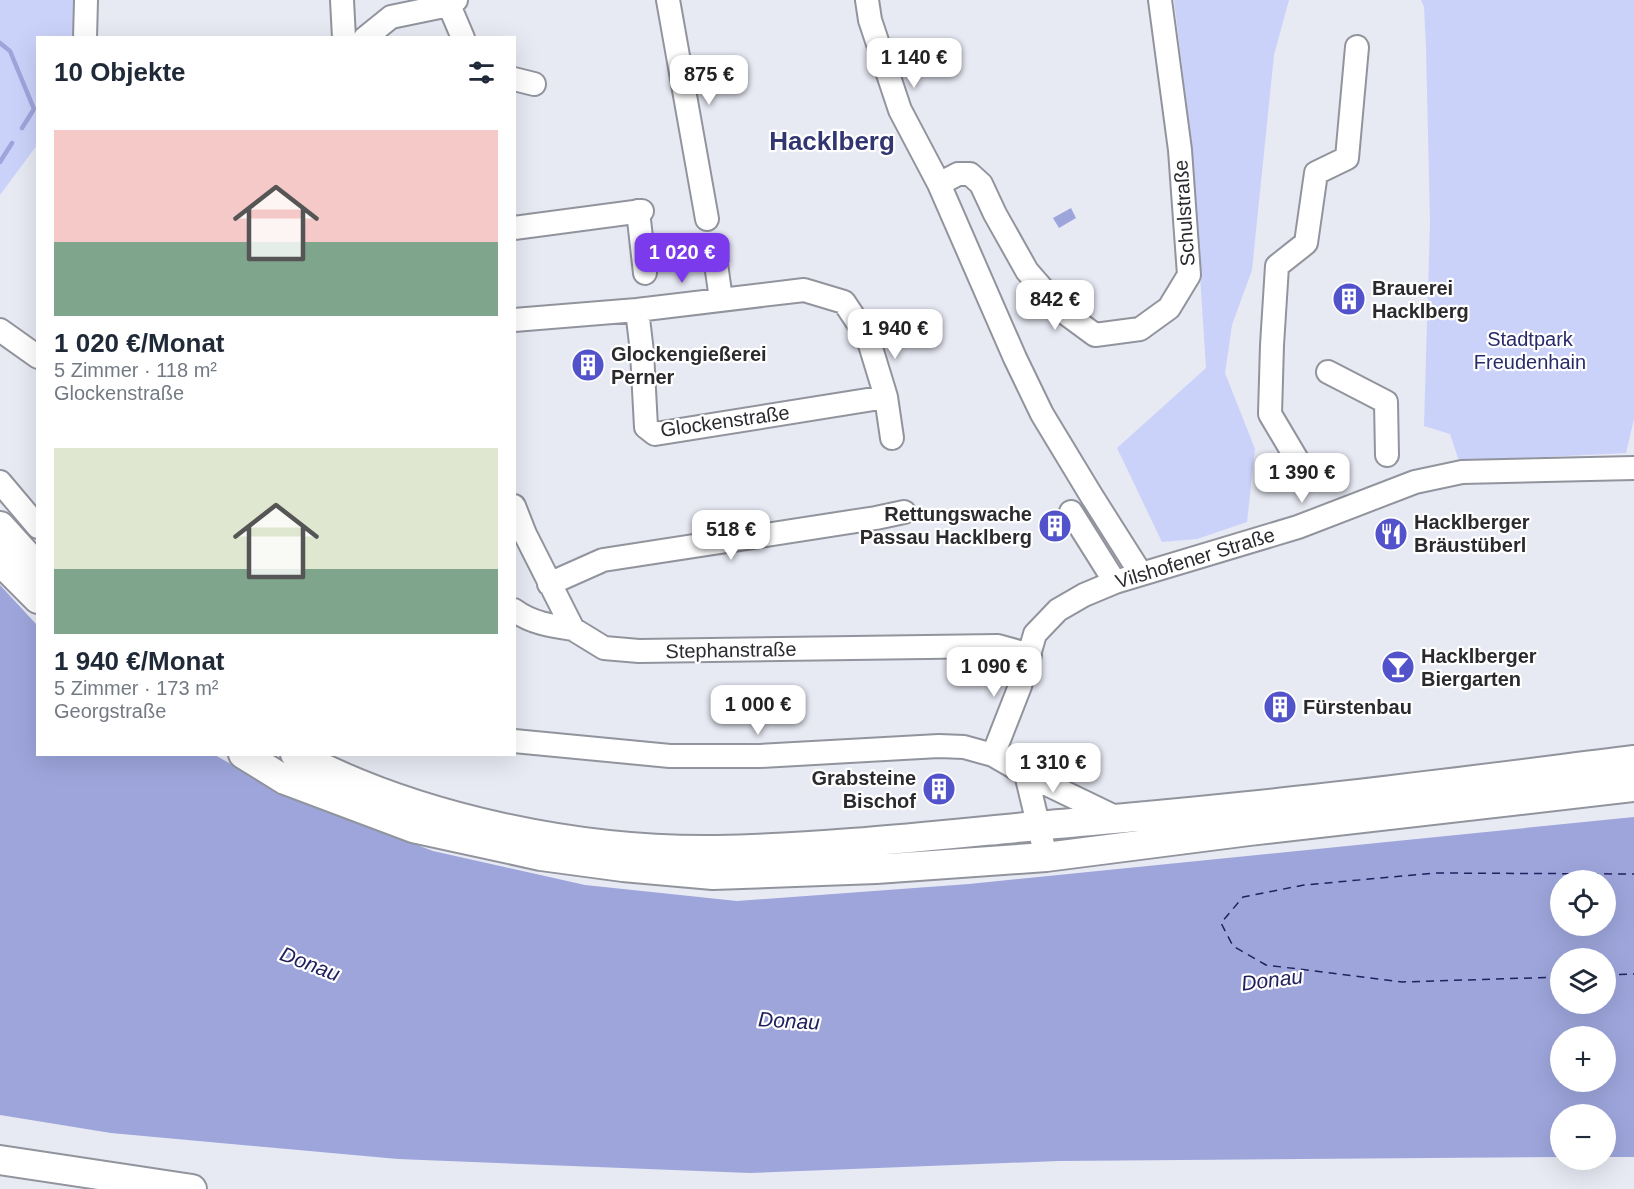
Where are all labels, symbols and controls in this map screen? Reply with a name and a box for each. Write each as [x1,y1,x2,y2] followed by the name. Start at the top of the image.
[859,38,969,89] pin: 1 140 €
[881,46,947,68] text: 1 140 €
[667,55,751,106] pin: 875 €
[465,56,498,89] icon: filters
[54,57,186,87] text: 10 Objekte
[684,63,734,85] text: 875 €
[769,126,895,156] district label: Hacklberg
[1169,159,1199,267] street label: Schulstraße
[222,169,330,277] icon: home
[627,233,737,284] pin: 1 020 €
[649,241,715,263] text: 1 020 €
[1372,277,1469,322] place label: Brauerei Hacklberg
[1013,280,1097,331] pin: 842 €
[1331,281,1367,317] building icon: Brauerei Hacklberg
[1030,288,1080,310] text: 842 €
[840,309,950,360] pin: 1 940 €
[862,317,928,339] text: 1 940 €
[54,328,225,358] text: 1 020 €/Monat
[1474,328,1586,373] park label: Stadtpark Freudenhain
[611,343,767,388] place label: Glockengießerei Perner
[570,347,606,383] building icon: Glockengießerei Perner
[54,359,217,381] text: 5 Zimmer · 118 m²
[54,382,184,404] text: Glockenstraße
[659,401,791,441] street label: Glockenstraße
[1247,453,1357,504] pin: 1 390 €
[1269,461,1335,483] text: 1 390 €
[222,487,330,595] icon: home
[860,503,1032,548] place label: Rettungswache Passau Hacklberg
[1037,508,1073,544] building icon: Rettungswache Passau Hacklberg
[689,510,773,561] pin: 518 €
[1414,511,1530,556] place label: Hacklberger Bräustüberl
[1373,516,1409,552] restaurant icon: Hacklberger Bräustüberl
[706,518,756,540] text: 518 €
[1113,523,1277,593] street label: Vilshofener Straße
[665,638,797,662] street label: Stephanstraße
[1421,645,1537,690] place label: Hacklberger Biergarten
[54,646,225,676] text: 1 940 €/Monat
[939,647,1049,698] pin: 1 090 €
[1380,649,1416,685] bar icon: Hacklberger Biergarten
[961,655,1027,677] text: 1 090 €
[54,677,218,699] text: 5 Zimmer · 173 m²
[703,685,813,736] pin: 1 000 €
[1262,689,1298,725] building icon: Fürstenbau
[725,693,791,715] text: 1 000 €
[1303,696,1412,718] place label: Fürstenbau
[54,700,166,722] text: Georgstraße
[998,743,1108,794] pin: 1 310 €
[1020,751,1086,773] text: 1 310 €
[812,767,916,812] place label: Grabsteine Bischof
[921,771,957,807] building icon: Grabsteine Bischof
[1550,870,1616,1170] map controls
[1550,870,1616,936] button: locate
[277,942,343,985] water label: Donau
[1550,948,1616,1014] button: layers
[1240,964,1304,995] water label: Donau
[758,1007,821,1034] water label: Donau
[1550,1026,1616,1092] button: +
[1550,1104,1616,1170] button: −

